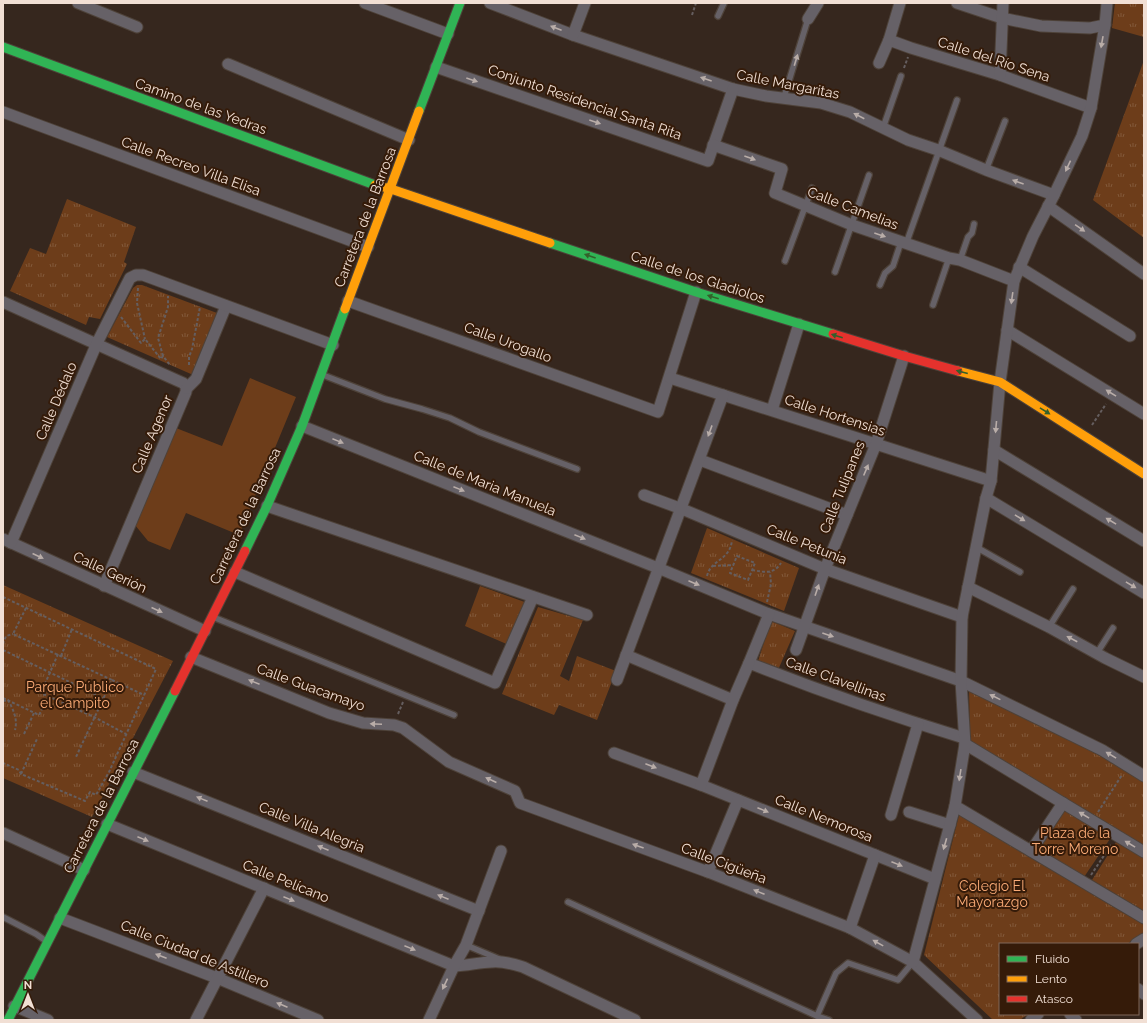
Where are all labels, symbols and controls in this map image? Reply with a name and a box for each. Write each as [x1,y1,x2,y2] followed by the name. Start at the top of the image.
[550,25,562,31] one-way arrow
[936,33,1052,85] street label: Calle del Río Sena
[1099,36,1105,48] one-way arrow
[793,54,799,66] one-way arrow
[486,61,684,143] street label: Conjunto Residencial Santa Rita
[735,66,841,102] street label: Calle Margaritas
[133,75,269,137] street label: Camino de las Yedras
[699,76,711,82] one-way arrow
[467,77,479,83] one-way arrow
[853,113,865,119] one-way arrow
[590,119,602,125] one-way arrow
[119,133,263,199] street label: Calle Recreo Villa Elisa
[331,145,399,289] street label: Carretera de la Barrosa
[745,155,757,161] one-way arrow
[1064,160,1071,172] one-way arrow
[1011,178,1023,184] one-way arrow
[805,183,901,233] street label: Calle Camelias
[1075,224,1085,232] one-way arrow
[874,232,886,238] one-way arrow
[629,248,767,306] street label: Calle de los Gladiolos
[583,253,595,259] one-way arrow
[1009,292,1015,304] one-way arrow
[707,294,719,300] one-way arrow
[462,319,554,365] street label: Calle Urogallo
[831,332,843,338] one-way arrow
[32,360,80,442] street label: Calle Dédalo
[956,369,968,375] one-way arrow
[1105,389,1117,396] one-way arrow
[782,391,888,439] street label: Calle Hortensias
[128,392,176,476] street label: Calle Agenor
[1039,407,1050,414] one-way arrow
[992,421,999,433] one-way arrow
[707,426,713,438] one-way arrow
[333,438,345,444] one-way arrow
[816,438,868,536] street label: Calle Tulipanes
[206,445,284,587] street label: Carretera de la Barrosa
[411,447,559,519] street label: Calle de Maria Manuela
[863,463,869,475] one-way arrow
[454,486,466,492] one-way arrow
[1014,515,1026,522] one-way arrow
[1105,518,1117,525] one-way arrow
[764,521,850,567] street label: Calle Petunia
[574,534,586,540] one-way arrow
[71,548,149,596] street label: Calle Gerión
[33,553,45,559] one-way arrow
[688,580,700,586] one-way arrow
[1125,582,1137,589] one-way arrow
[815,584,821,596] one-way arrow
[151,607,163,613] one-way arrow
[822,632,834,638] one-way arrow
[1067,636,1078,643] one-way arrow
[783,653,889,705] street label: Calle Clavellinas
[255,660,367,714] street label: Calle Guacamayo
[26,679,124,711] park label: Parque Público el Campito
[248,679,260,686] one-way arrow
[989,694,1000,700] one-way arrow
[369,721,382,727] one-way arrow
[60,736,142,876] street label: Carretera de la Barrosa
[1105,752,1117,759] one-way arrow
[645,763,657,769] one-way arrow
[957,769,963,781] one-way arrow
[485,777,496,783] one-way arrow
[773,791,875,845] street label: Calle Nemorosa
[196,796,208,802] one-way arrow
[257,798,367,856] street label: Calle Villa Alegria
[758,807,769,813] one-way arrow
[1078,812,1090,819] one-way arrow
[1032,825,1118,857] park label: Plaza de la Torre Moreno
[138,836,150,842] one-way arrow
[942,838,948,850] one-way arrow
[679,839,769,887] street label: Calle Cigüeña
[1124,840,1136,847] one-way arrow
[631,843,643,849] one-way arrow
[317,845,328,851] one-way arrow
[240,856,332,906] street label: Calle Pelícano
[892,861,904,867] one-way arrow
[956,878,1028,910] park label: Colegio El Mayorazgo
[754,889,765,895] one-way arrow
[437,893,449,899] one-way arrow
[284,896,296,902] one-way arrow
[118,917,272,991] street label: Calle Ciudad de Astillero
[873,940,884,947] one-way arrow
[999,943,1139,1015] legend
[404,945,416,951] one-way arrow
[1035,952,1070,966] text: Fluido
[155,953,167,959] one-way arrow
[1035,972,1067,986] text: Lento
[8,975,48,1015] north arrow
[24,979,32,992] text: N
[442,979,448,991] one-way arrow
[1035,992,1073,1006] text: Atasco
[277,1002,288,1008] one-way arrow

